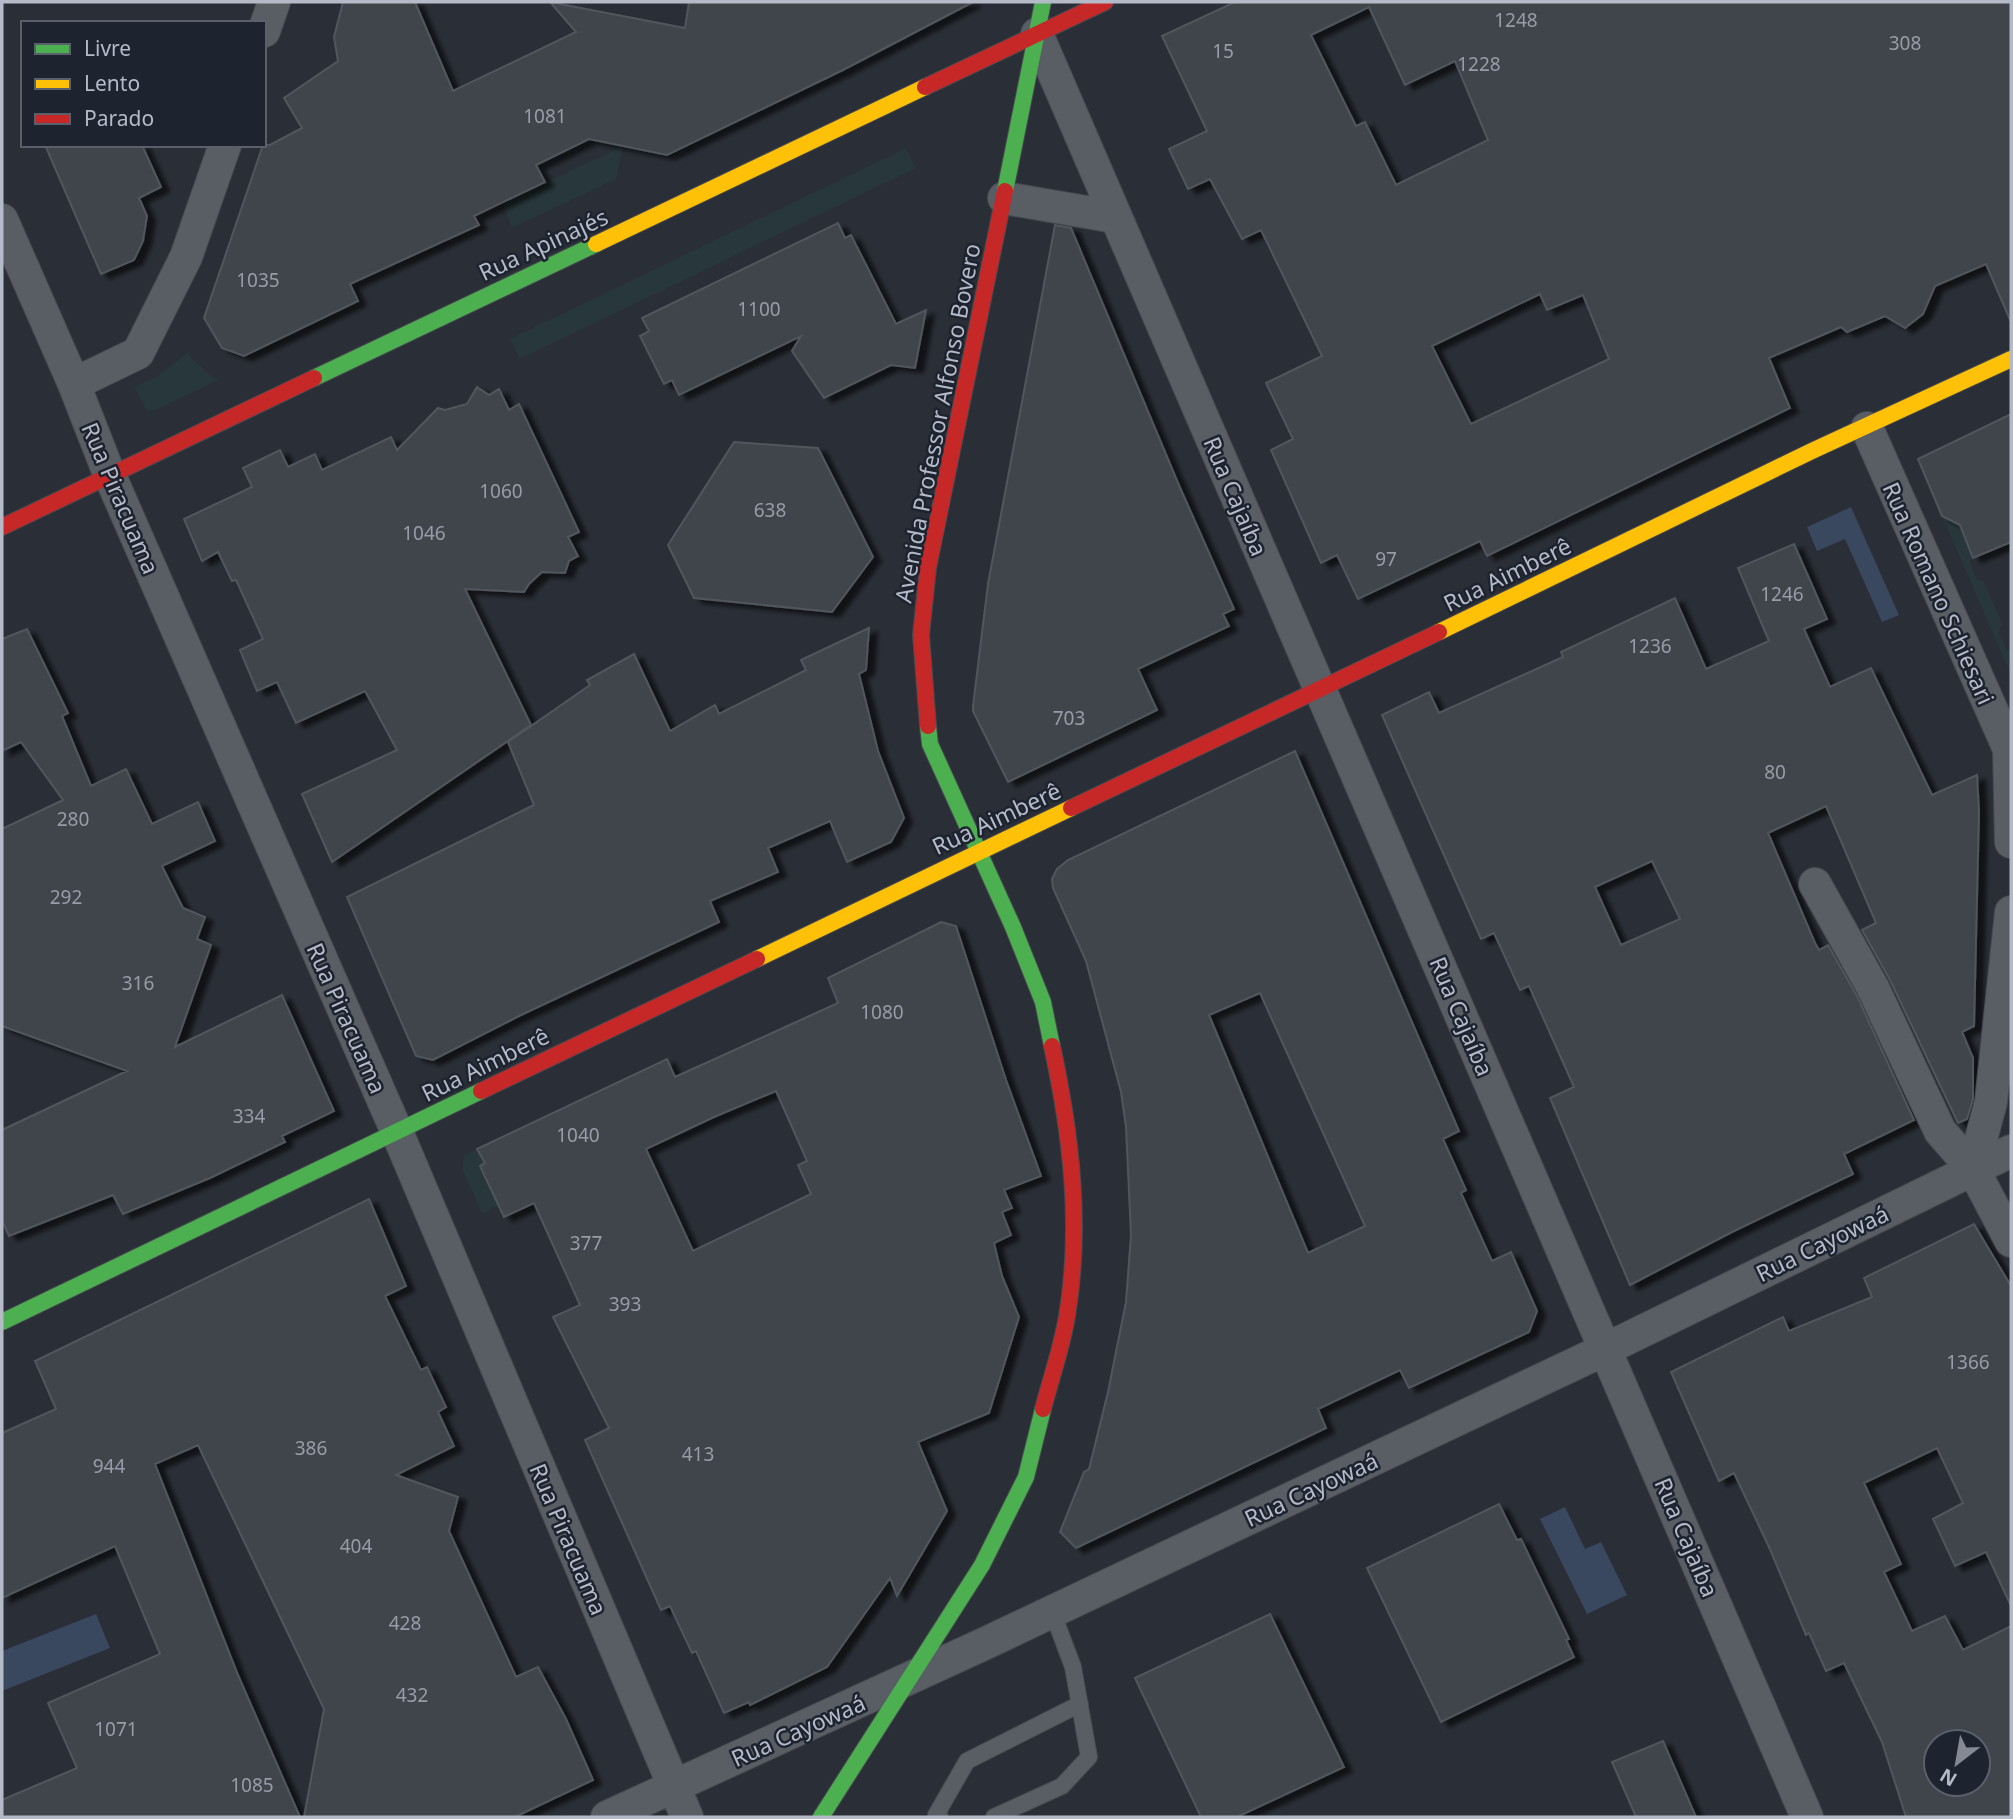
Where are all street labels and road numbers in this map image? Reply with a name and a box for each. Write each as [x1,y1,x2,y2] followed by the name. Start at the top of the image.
[473,200,613,288] street label: Rua Apinajés
[886,241,988,605] street label: Avenida Professor Alfonso Bovero
[75,417,167,579] street label: Rua Piracuama
[1197,431,1275,561] street label: Rua Cajaíba
[1876,477,2002,709] street label: Rua Romano Schiesari
[1438,529,1576,619] street label: Rua Aimberê
[926,774,1066,862] street label: Rua Aimberê
[299,938,395,1098] street label: Rua Piracuama
[1423,951,1501,1081] street label: Rua Cajaíba
[416,1019,554,1109] street label: Rua Aimberê
[1750,1197,1894,1289] street label: Rua Cayowaá
[1239,1444,1383,1534] street label: Rua Cayowaá
[523,1458,615,1620] street label: Rua Piracuama
[1648,1472,1726,1602] street label: Rua Cajaíba
[726,1686,870,1774] street label: Rua Cayowaá

